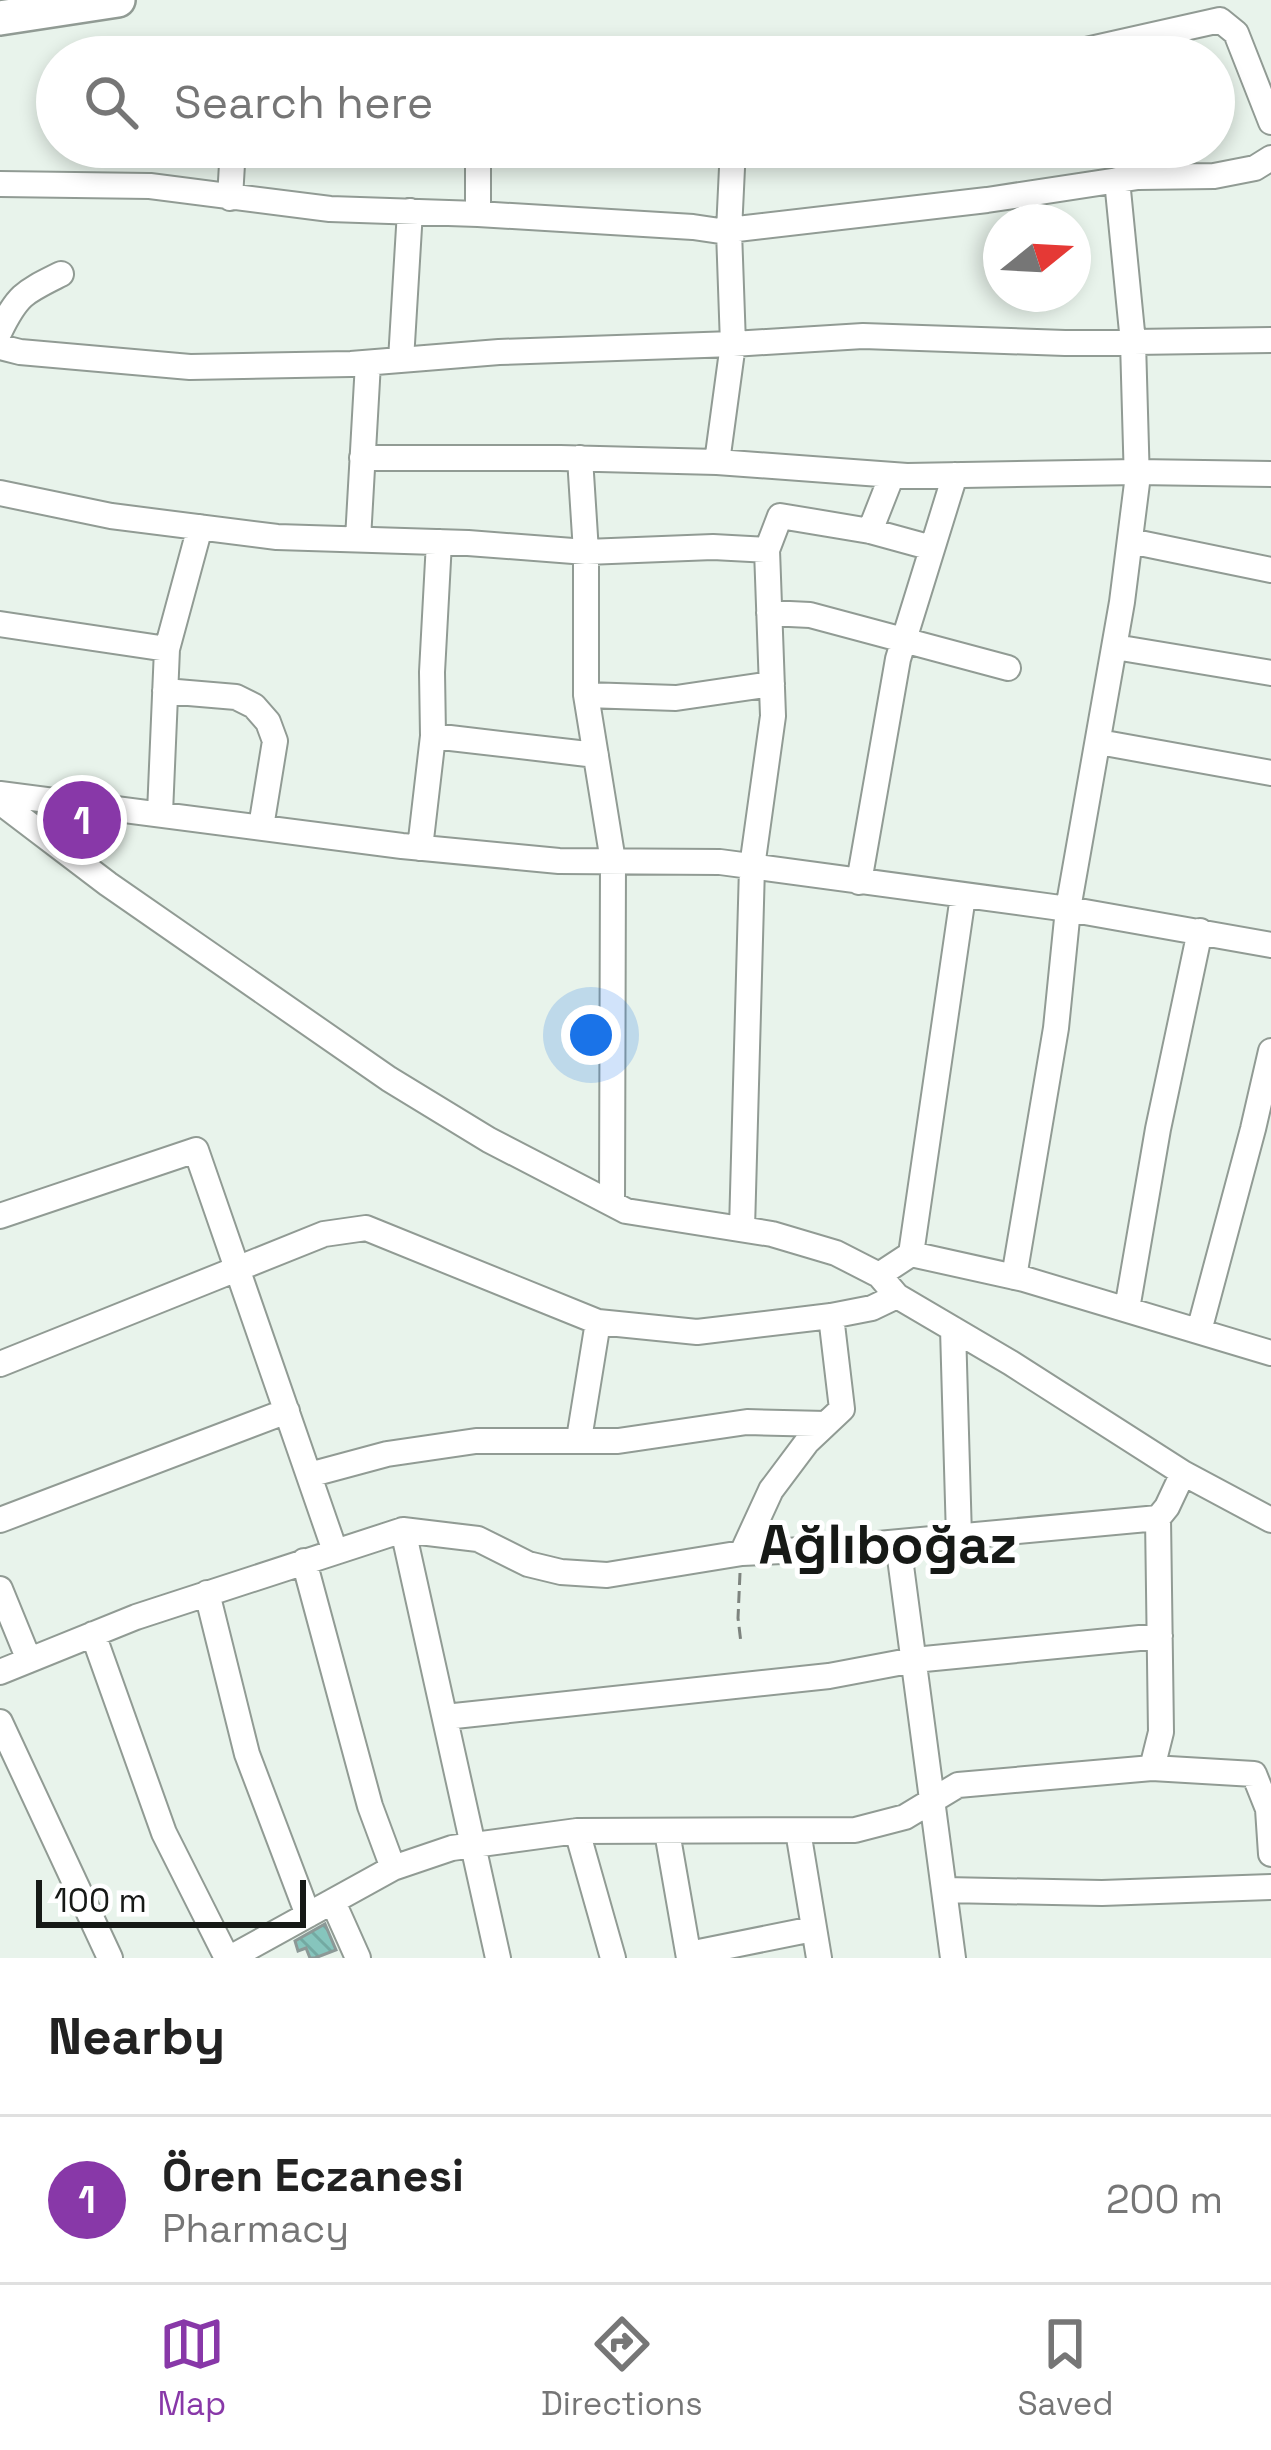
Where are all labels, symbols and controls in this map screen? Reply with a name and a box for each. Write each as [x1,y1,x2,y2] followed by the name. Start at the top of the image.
[36,36,1235,168] search box
[78,69,144,135] icon: search
[174,74,433,131] text: Search here
[983,204,1091,312] north arrow
[43,775,121,865] pin: 1
[561,1005,621,1065] your location
[759,1510,1017,1579] district label: Ağlıboğaz
[36,1874,306,1927] scale bar
[54,1880,147,1922] text: 100 m
[48,2004,225,2069] text: Nearby
[162,2147,464,2204] text: Ören Eczanesi
[78,2175,96,2224] text: 1
[1106,2175,1223,2224] text: 200 m
[162,2204,349,2253] text: Pharmacy
[157,2311,226,2425] tab: Map
[541,2311,703,2425] tab: Directions
[1017,2311,1114,2425] tab: Saved

